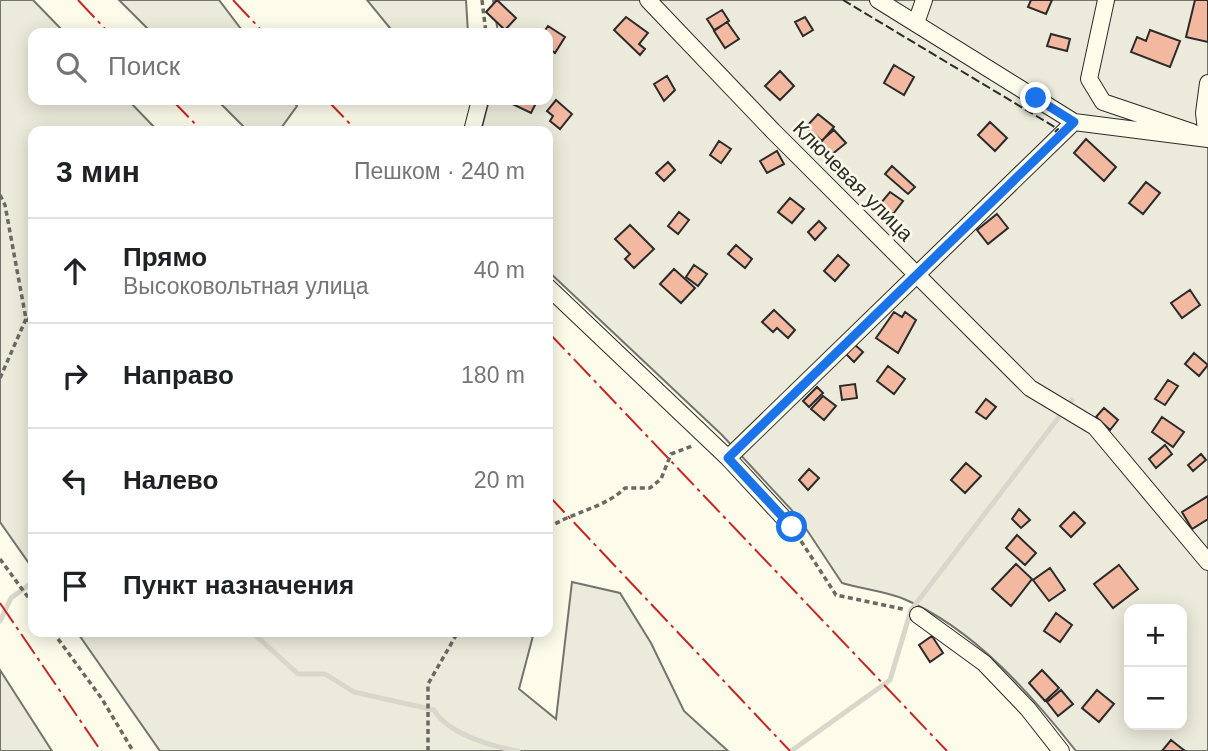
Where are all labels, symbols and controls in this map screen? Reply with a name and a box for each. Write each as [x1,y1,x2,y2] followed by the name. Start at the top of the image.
[28,28,553,105] search box
[52,48,90,86] icon: search
[108,51,180,81] text: Поиск
[1020,82,1051,113] route end
[789,116,918,246] street label: Ключевая улица
[56,155,140,188] text: 3 мин
[354,158,525,184] text: Пешком · 240 m
[123,242,207,272] text: Прямо
[56,252,94,290] icon: ahead
[474,257,525,283] text: 40 m
[123,273,369,299] text: Высоковольтная улица
[56,357,94,395] icon: right
[123,360,234,390] text: Направо
[461,362,525,388] text: 180 m
[56,462,94,500] icon: left
[123,465,218,495] text: Налево
[474,467,525,493] text: 20 m
[776,511,807,542] route start
[56,567,94,605] icon: arrive
[123,570,354,600] text: Пункт назначения
[1124,604,1187,730] map controls
[1124,604,1187,667] button: +
[1124,667,1187,730] button: −

